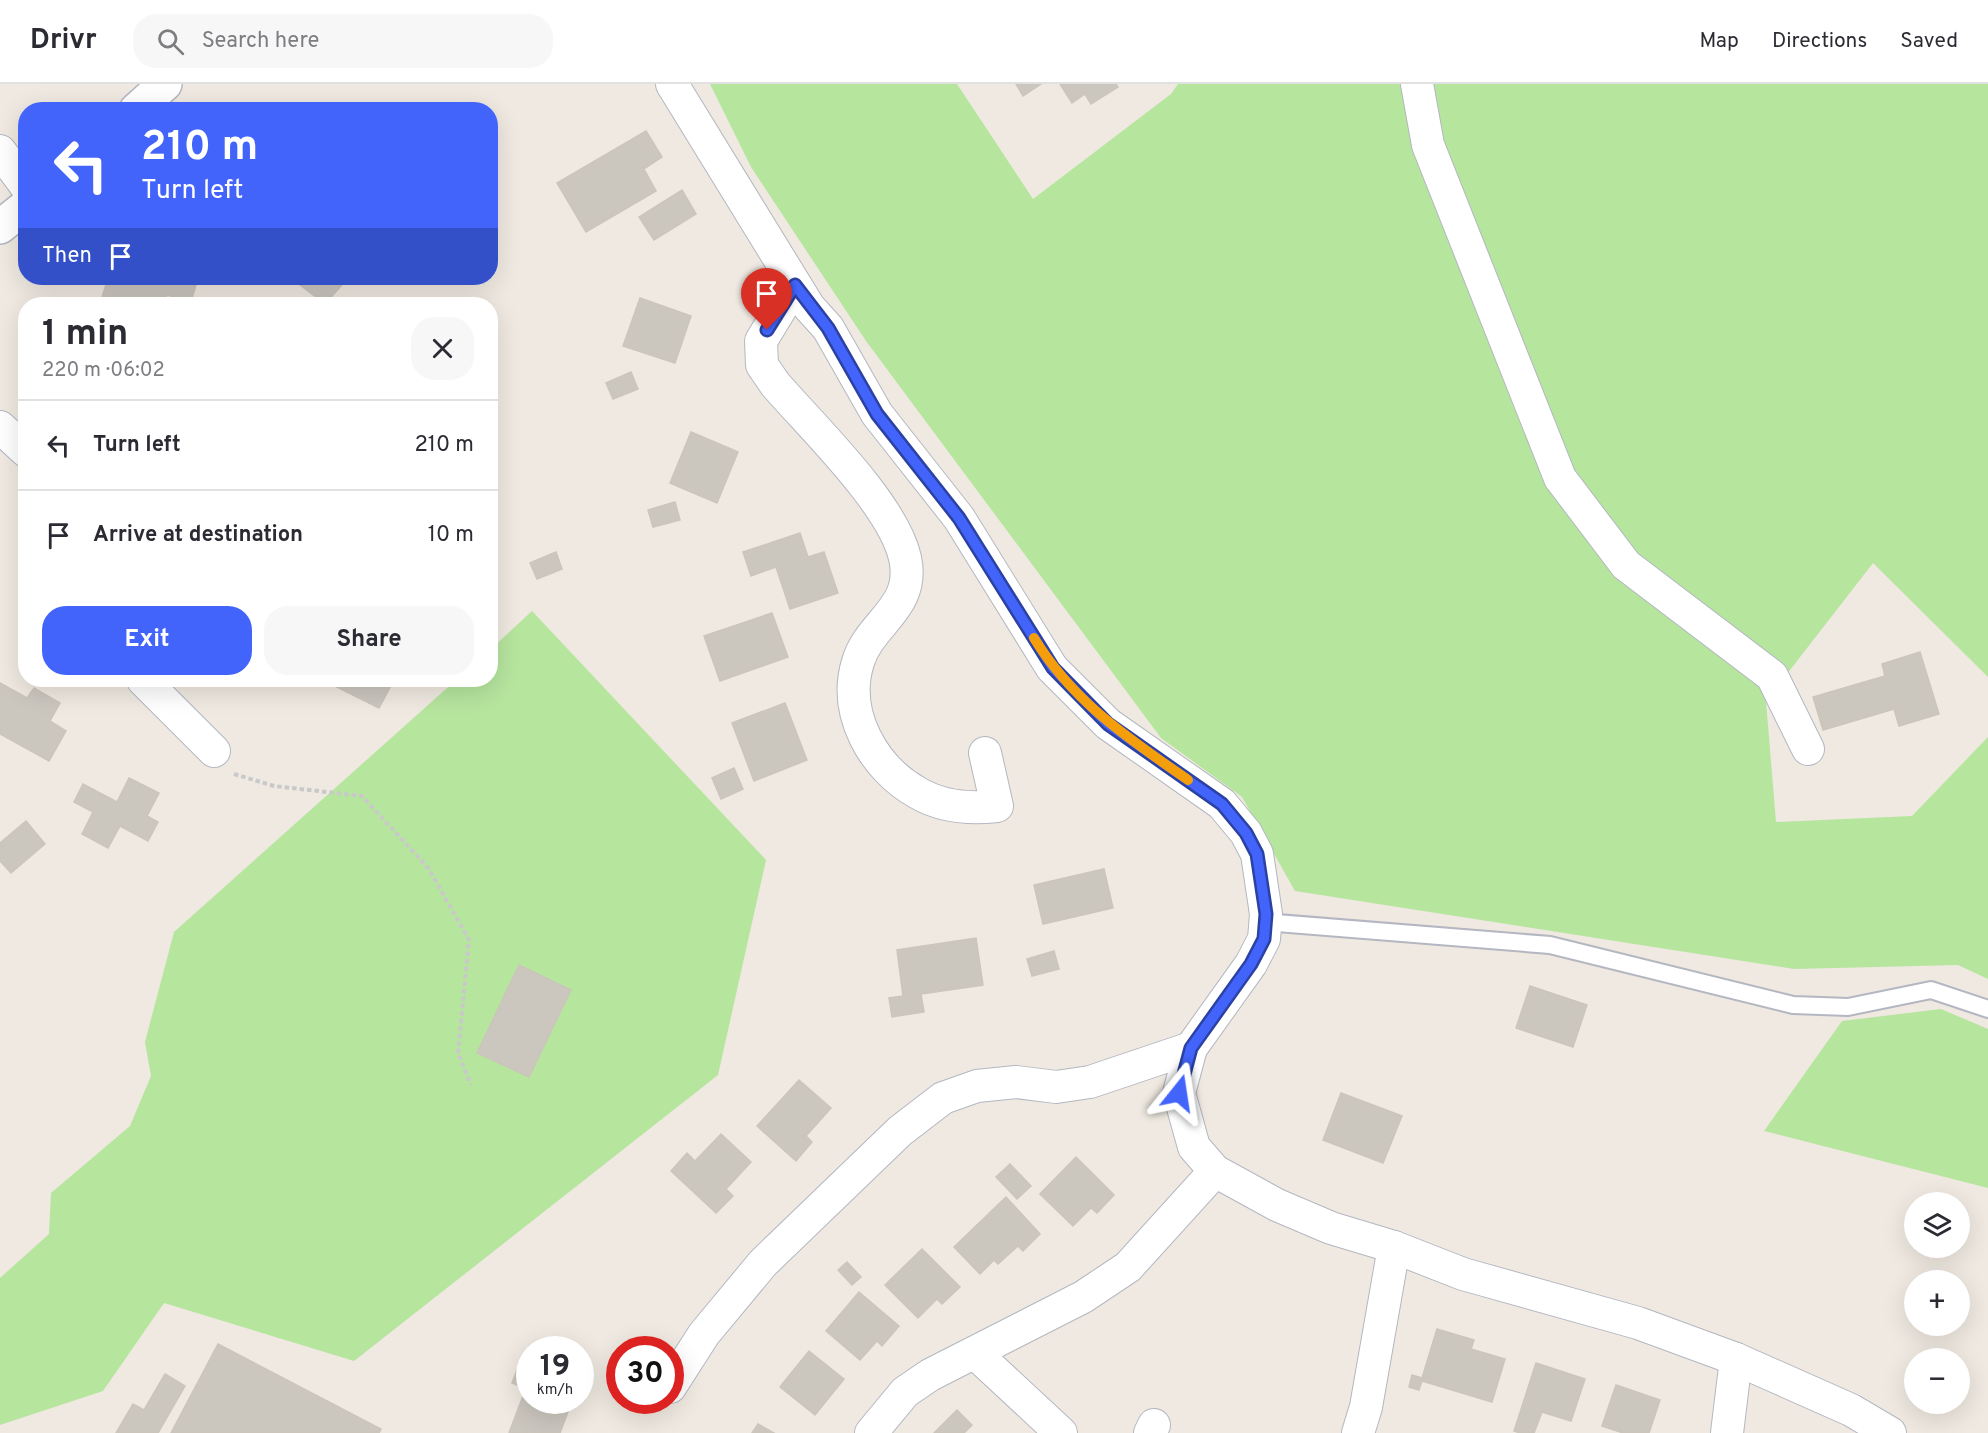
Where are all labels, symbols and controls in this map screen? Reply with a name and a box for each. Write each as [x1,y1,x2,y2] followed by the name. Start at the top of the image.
[133,14,553,68] search box
[30,23,97,59] text: Drivr
[154,25,187,58] icon: search
[202,28,319,55] text: Search here
[1699,28,1739,55] text: Map
[1772,28,1867,55] text: Directions
[1900,28,1958,55] text: Saved
[141,122,258,175] text: 210 m
[42,126,120,204] icon: left
[141,174,243,208] text: Turn left
[104,240,137,273] icon: arrive
[42,243,92,270] text: Then
[741,268,792,330] pin
[750,277,783,310] icon: arrive
[42,312,128,358] text: 1 min
[411,317,474,380] button: close
[42,358,165,384] text: 220 m · 06:02
[42,429,75,462] icon: left
[93,432,181,459] text: Turn left
[414,432,474,459] text: 210 m
[42,519,75,552] icon: arrive
[93,522,303,549] text: Arrive at destination
[428,522,474,549] text: 10 m
[42,606,252,675] button: Exit
[264,606,474,675] button: Share
[1147,1061,1211,1125] position arrow
[1904,1192,1970,1414] map controls
[1904,1192,1970,1258] button: layers
[1904,1270,1970,1336] button: +
[606,1336,684,1414] speed limit sign: 30
[1904,1348,1970,1414] button: −
[540,1349,570,1386] text: 19
[537,1381,573,1400] text: km/h

